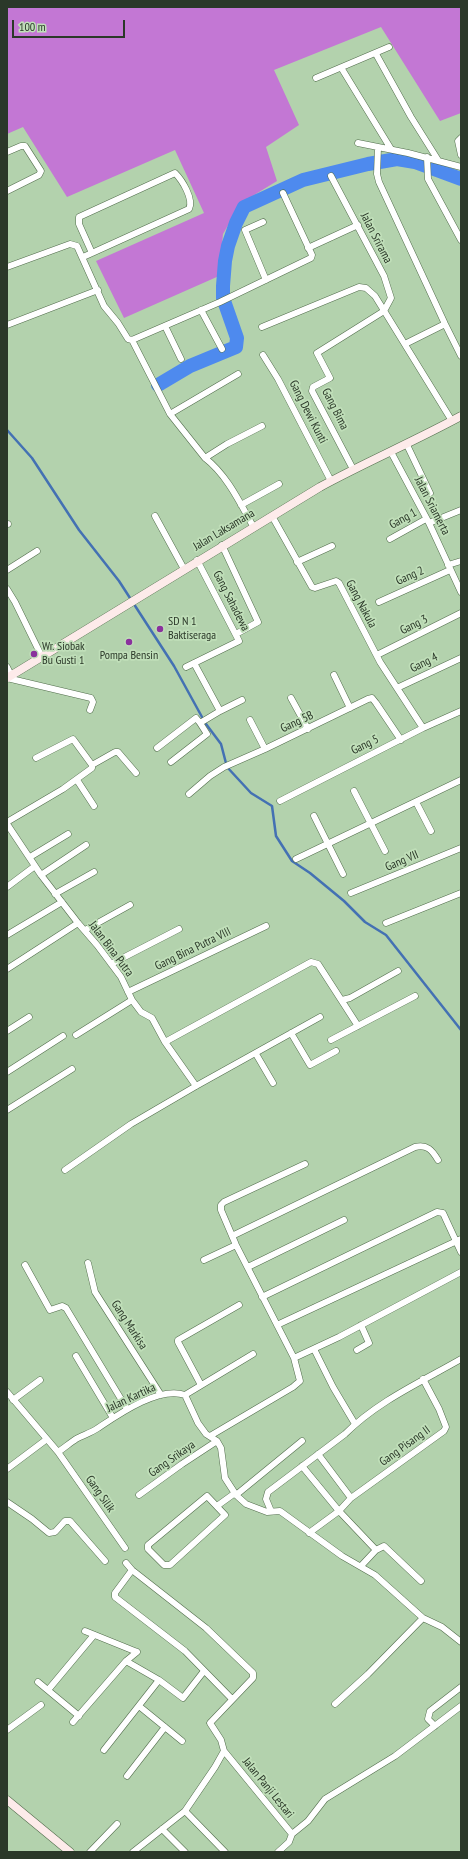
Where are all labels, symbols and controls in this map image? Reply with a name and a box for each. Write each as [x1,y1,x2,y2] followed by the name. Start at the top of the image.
[14,12,127,38] scale bar
[19,19,46,34] text: 100 m
[357,210,395,266] street label: Jalan Srirama
[286,378,330,446] street label: Gang Dewi Kunti
[318,386,352,432] street label: Gang Bima
[411,474,453,538] street label: Jalan Sriamerta
[191,506,257,554] street label: Jalan Laksamana
[387,506,419,532] street label: Gang 1
[394,564,426,588] street label: Gang 2
[210,568,252,634] street label: Gang Sahadewa
[342,577,380,631] street label: Gang Nakula
[398,612,430,638] street label: Gang 3
[168,615,216,643] place label: SD N 1 Baktiseraga
[155,624,165,634] marker: SD N 1 Baktiseraga
[124,637,134,647] marker: Pompa Bensin
[42,640,85,668] place label: Wr. Siobak Bu Gusti 1
[29,649,39,659] marker: Wr. Siobak Bu Gusti 1
[100,649,158,663] place label: Pompa Bensin
[408,650,440,676] street label: Gang 4
[278,708,316,736] street label: Gang 5B
[349,732,381,758] street label: Gang 5
[383,848,421,874] street label: Gang VII
[85,918,137,980] street label: Jalan Bina Putra
[153,924,233,974] street label: Gang Bina Putra VIII
[108,1298,150,1352] street label: Gang Markisa
[104,1380,158,1416] street label: Jalan Kartika
[377,1423,433,1469] street label: Gang Pisang II
[146,1438,198,1480] street label: Gang Srikaya
[82,1473,118,1515] street label: Gang Silik
[239,1755,297,1821] street label: Jalan Panji Lestari

